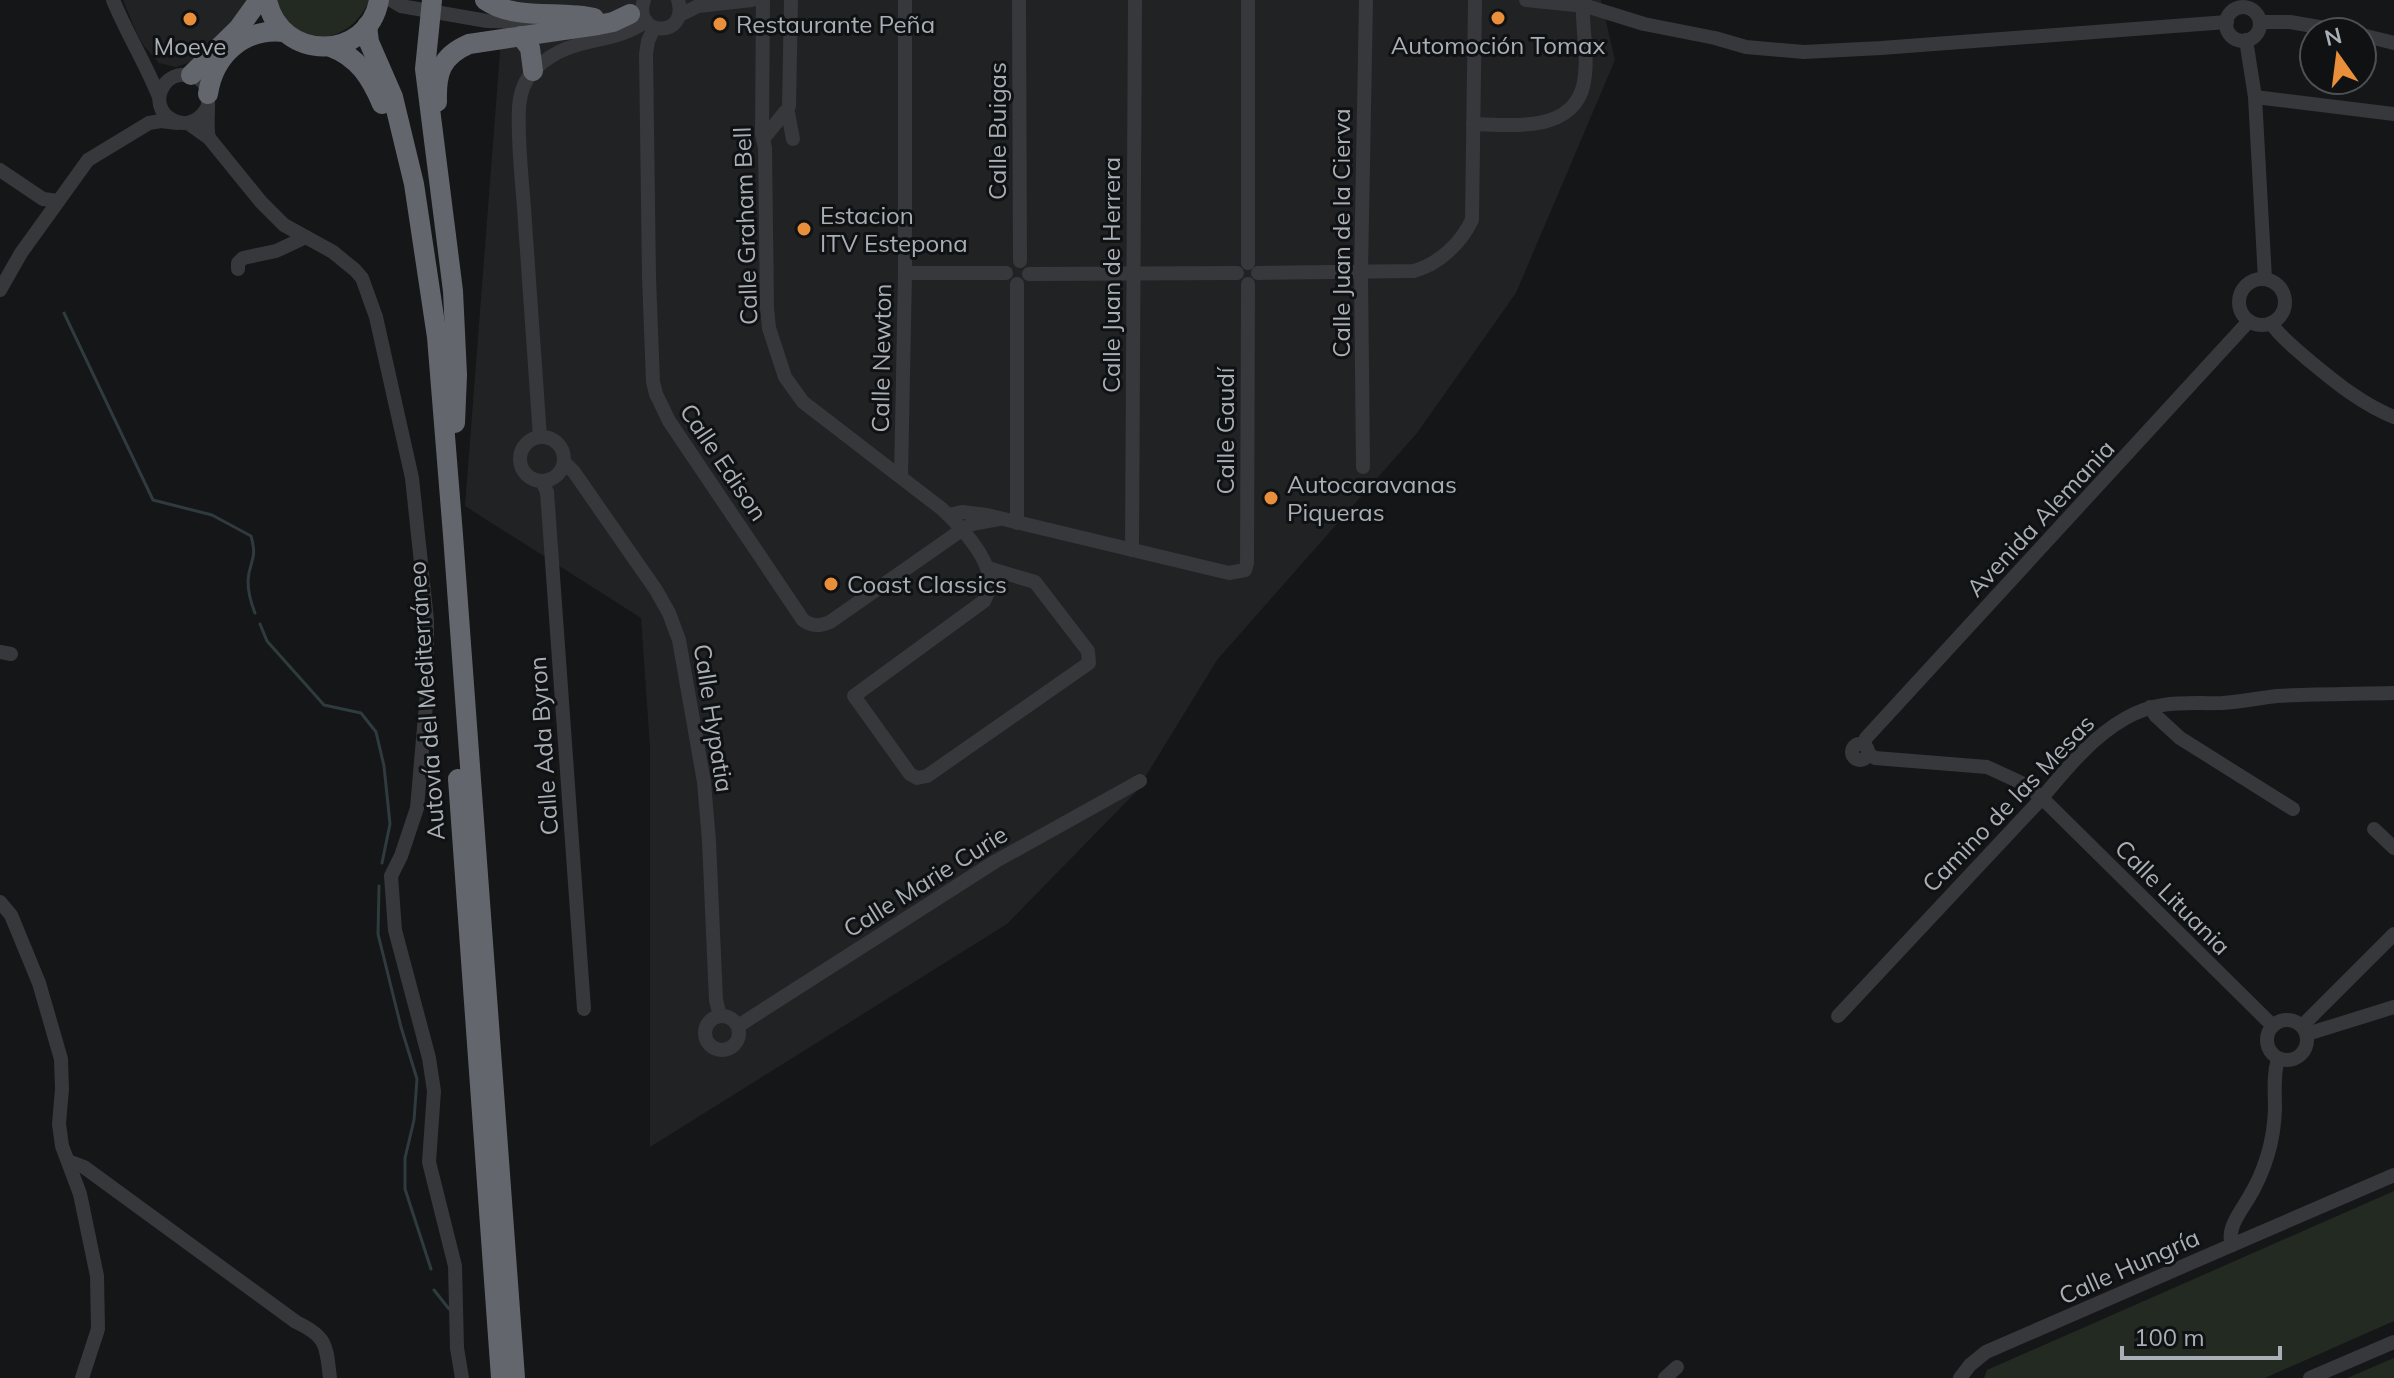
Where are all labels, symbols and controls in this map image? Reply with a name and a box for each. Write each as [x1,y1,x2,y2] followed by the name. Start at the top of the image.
[736,9,935,39] place label: Restaurante Peña
[1489,9,1507,27] marker: Automoción Tomax
[181,10,199,28] marker: Moeve
[711,15,729,33] marker: Restaurante Peña
[2298,16,2378,96] north arrow
[2322,21,2345,52] text: N
[1391,30,1605,60] place label: Automoción Tomax
[154,31,226,61] place label: Moeve
[982,62,1012,200] street label: Calle Buigas
[1326,108,1356,358] street label: Calle Juan de la Cierva
[727,126,763,326] street label: Calle Graham Bell
[1096,157,1126,393] street label: Calle Juan de Herrera
[820,200,968,258] place label: Estacion ITV Estepona
[795,220,813,238] marker: Estacion ITV Estepona
[865,283,897,433] street label: Calle Newton
[1210,366,1240,495] street label: Calle Gaudí
[674,398,774,526] street label: Calle Edison
[1960,433,2120,603] street label: Avenida Alemania
[1287,469,1457,527] place label: Autocaravanas Piqueras
[1262,489,1280,507] marker: Autocaravanas Piqueras
[401,560,451,842] street label: Autovía del Mediterráneo
[847,569,1007,599] place label: Coast Classics
[822,575,840,593] marker: Coast Classics
[687,642,741,794] street label: Calle Hypatia
[522,656,564,836] street label: Calle Ada Byron
[1916,708,2100,898] street label: Camino de las Mesas
[838,819,1012,943] street label: Calle Marie Curie
[2109,833,2237,961] street label: Calle Lituania
[2054,1222,2204,1310] street label: Calle Hungría
[2122,1310,2280,1360] scale bar
[2134,1322,2205,1352] text: 100 m

